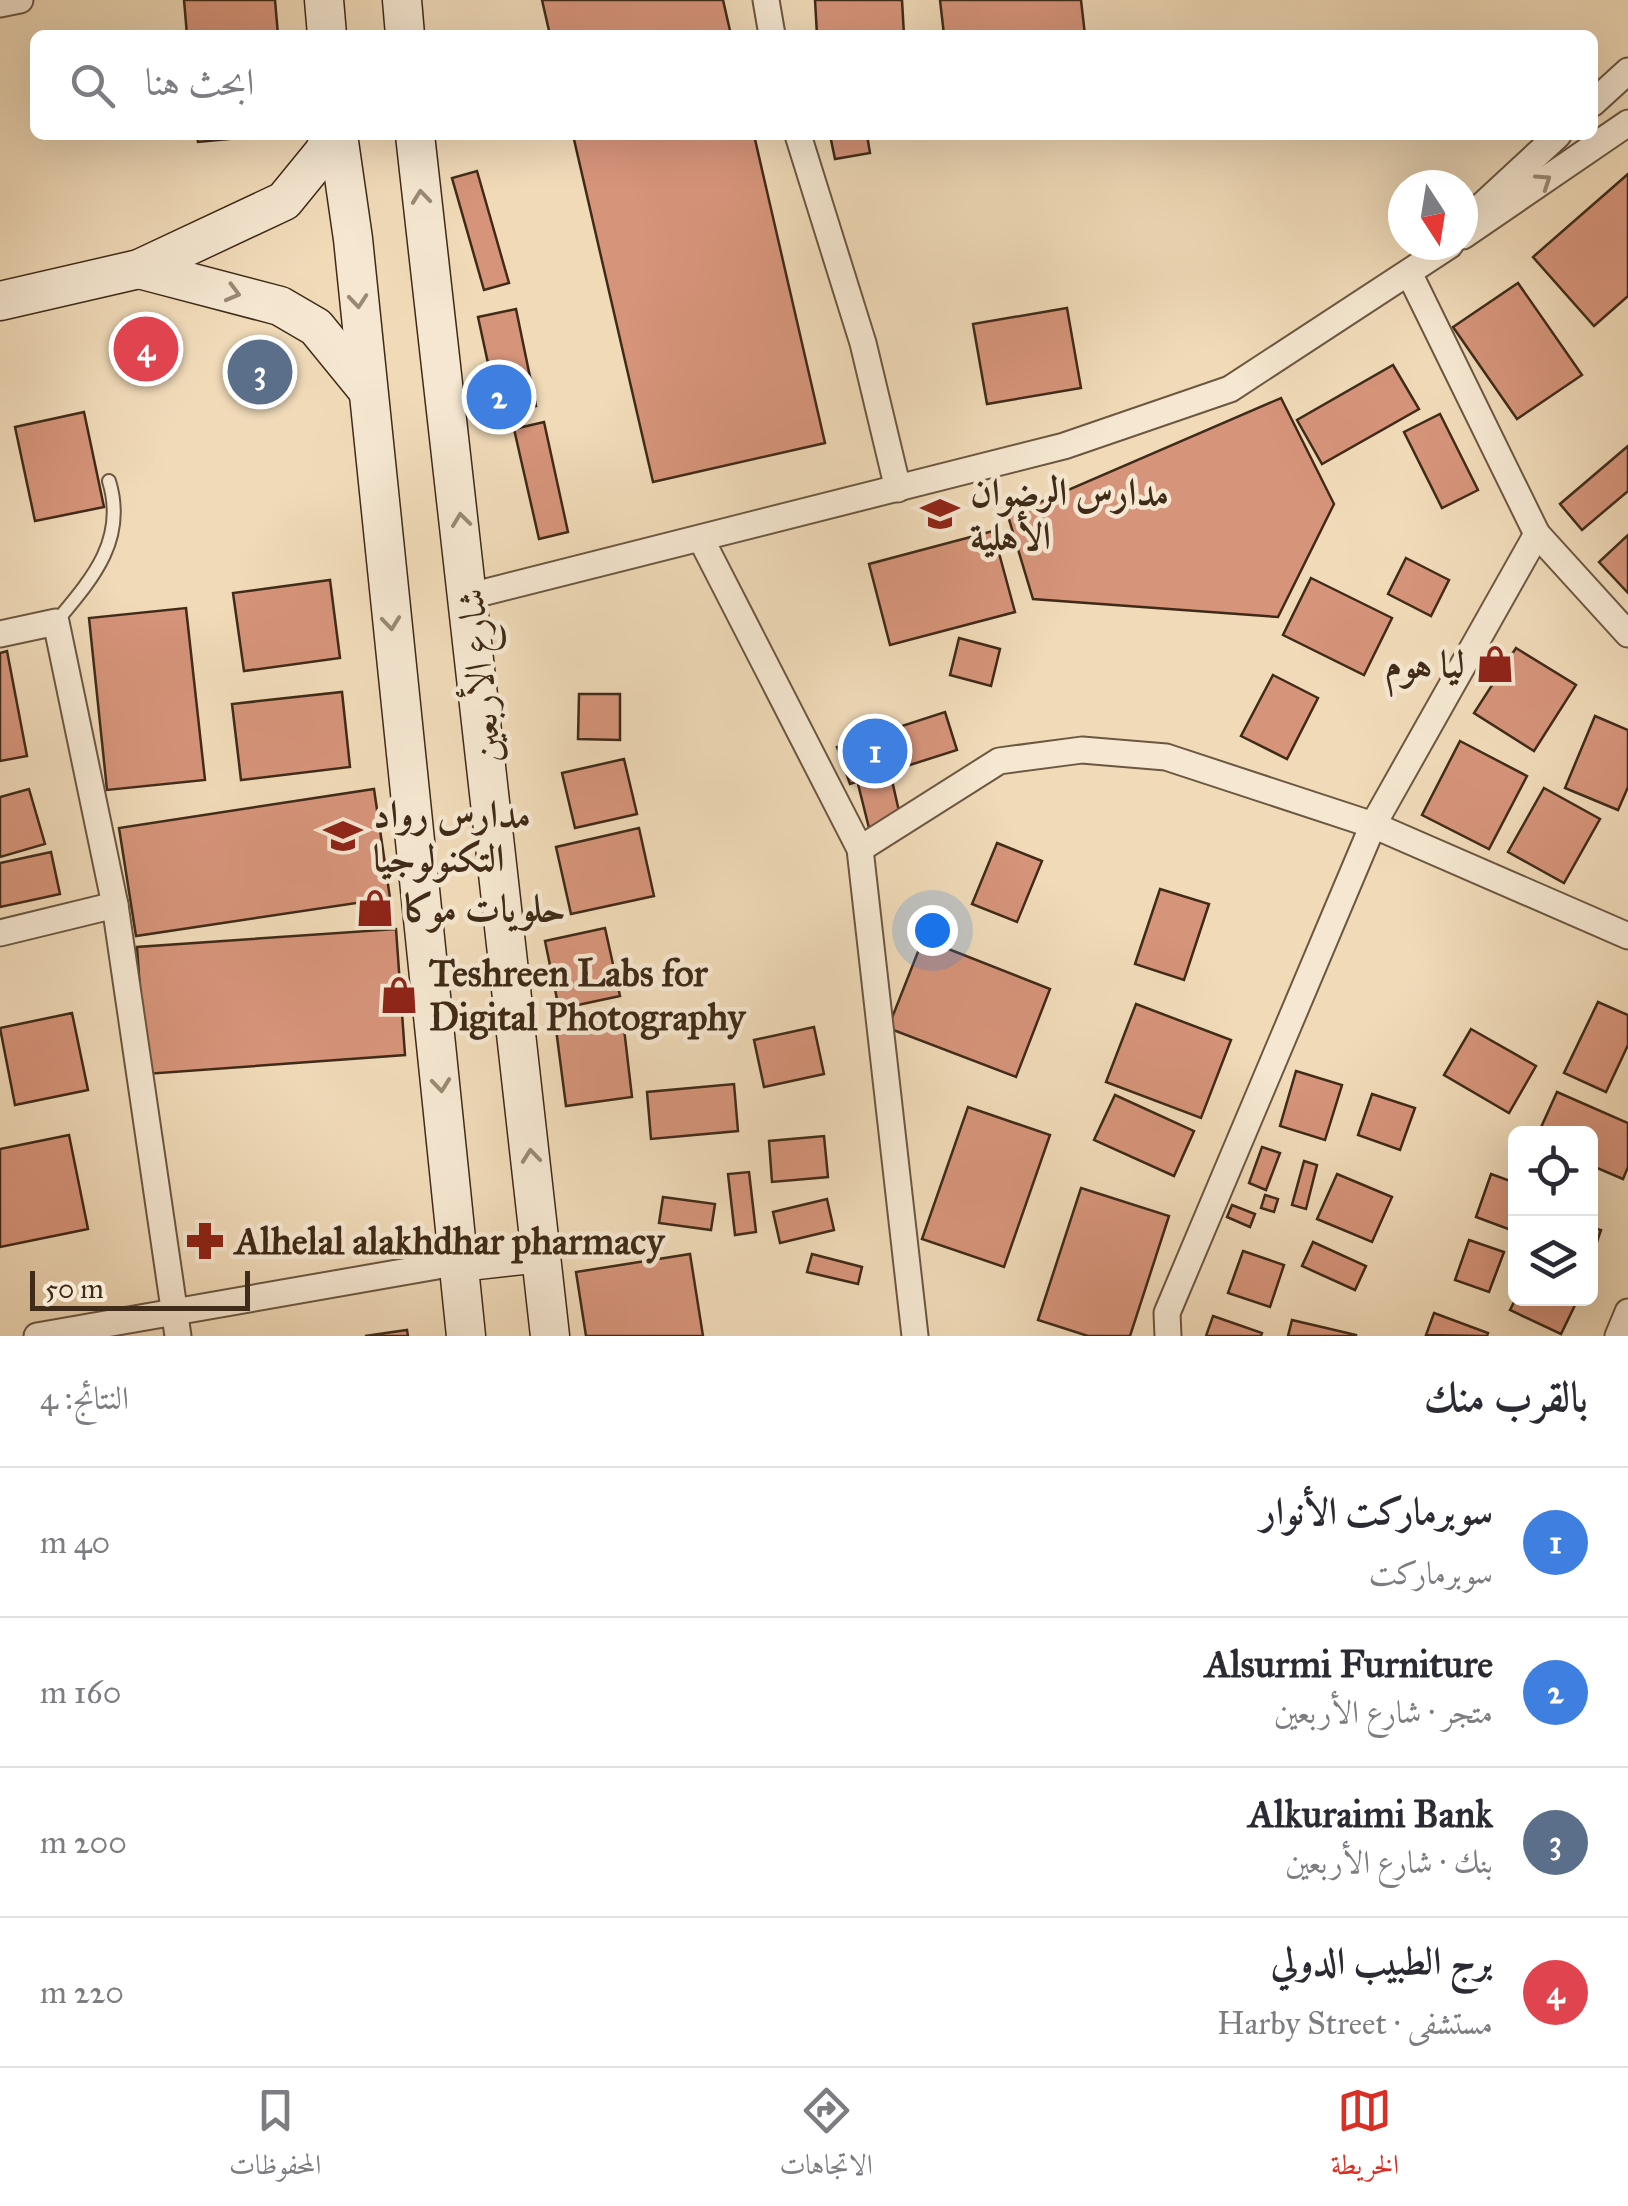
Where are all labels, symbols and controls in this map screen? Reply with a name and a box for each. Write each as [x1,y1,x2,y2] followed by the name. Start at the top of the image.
[30,30,1598,140] search box
[65,58,120,113] icon: search
[145,59,255,105] text: ابحث هنا
[1388,170,1478,260] north arrow
[1532,175,1551,193] one-way arrow
[411,189,432,205] one-way arrow
[224,282,241,303] one-way arrow
[346,294,368,310] one-way arrow
[114,312,178,386] pin: 4
[228,334,292,410] pin: 3
[466,360,532,434] pin: 2
[970,469,1169,559] place label: مدارس الرضوان الأهلية
[919,493,961,535] school or university icon: مدارس الرضوان الأهلية
[451,511,472,527] one-way arrow
[445,586,519,766] street label: شارع الأربعين
[380,615,401,631] one-way arrow
[1385,641,1465,698] place label: ليا هوم
[1474,643,1516,685] shop icon: ليا هوم
[842,714,908,788] pin: 1
[373,791,531,883] place label: مدارس رواد التكنولوجيا
[322,815,364,857] school or university icon: مدارس رواد التكنولوجيا
[405,885,566,933] place label: حلويات موكا
[354,887,396,929] shop icon: حلويات موكا
[907,905,958,956] your location
[429,950,747,1040] place label: Teshreen Labs for Digital Photography
[378,974,420,1016] shop icon: Teshreen Labs for Digital Photography
[430,1077,451,1093] one-way arrow
[1508,1126,1598,1306] map controls
[1508,1126,1598,1216] button: locate
[521,1147,542,1163] one-way arrow
[1508,1216,1598,1306] button: layers
[233,1218,665,1264] place label: Alhelal alakhdhar pharmacy
[184,1220,226,1262] pharmacy icon: Alhelal alakhdhar pharmacy
[30,1266,250,1310] scale bar
[45,1271,104,1306] text: 50 m
[1424,1371,1588,1423] text: بالقرب منك
[40,1379,129,1418] text: النتائج: 4
[1261,1488,1493,1534] text: سوبرماركت الأنوار
[40,1523,110,1562] text: 40 m
[1549,1523,1562,1562] text: 1
[1369,1554,1493,1593] text: سوبرماركت
[1205,1641,1493,1687] text: Alsurmi Furniture
[40,1673,121,1712] text: 160 m
[1548,1673,1563,1712] text: 2
[1274,1693,1493,1732] text: متجر · شارع الأربعين
[1249,1791,1493,1837] text: Alkuraimi Bank
[40,1823,127,1862] text: 200 m
[1549,1823,1562,1862] text: 3
[1285,1843,1493,1882] text: بنك · شارع الأربعين
[1271,1938,1493,1984] text: برج الطبيب الدولي
[40,1973,124,2012] text: 220 m
[1547,1973,1564,2012] text: 4
[1217,2004,1493,2043] text: مستشفى · Harby Street
[229,2083,321,2192] tab: المحفوظات
[779,2083,873,2192] tab: الاتجاهات
[1331,2083,1399,2192] tab: الخريطة

